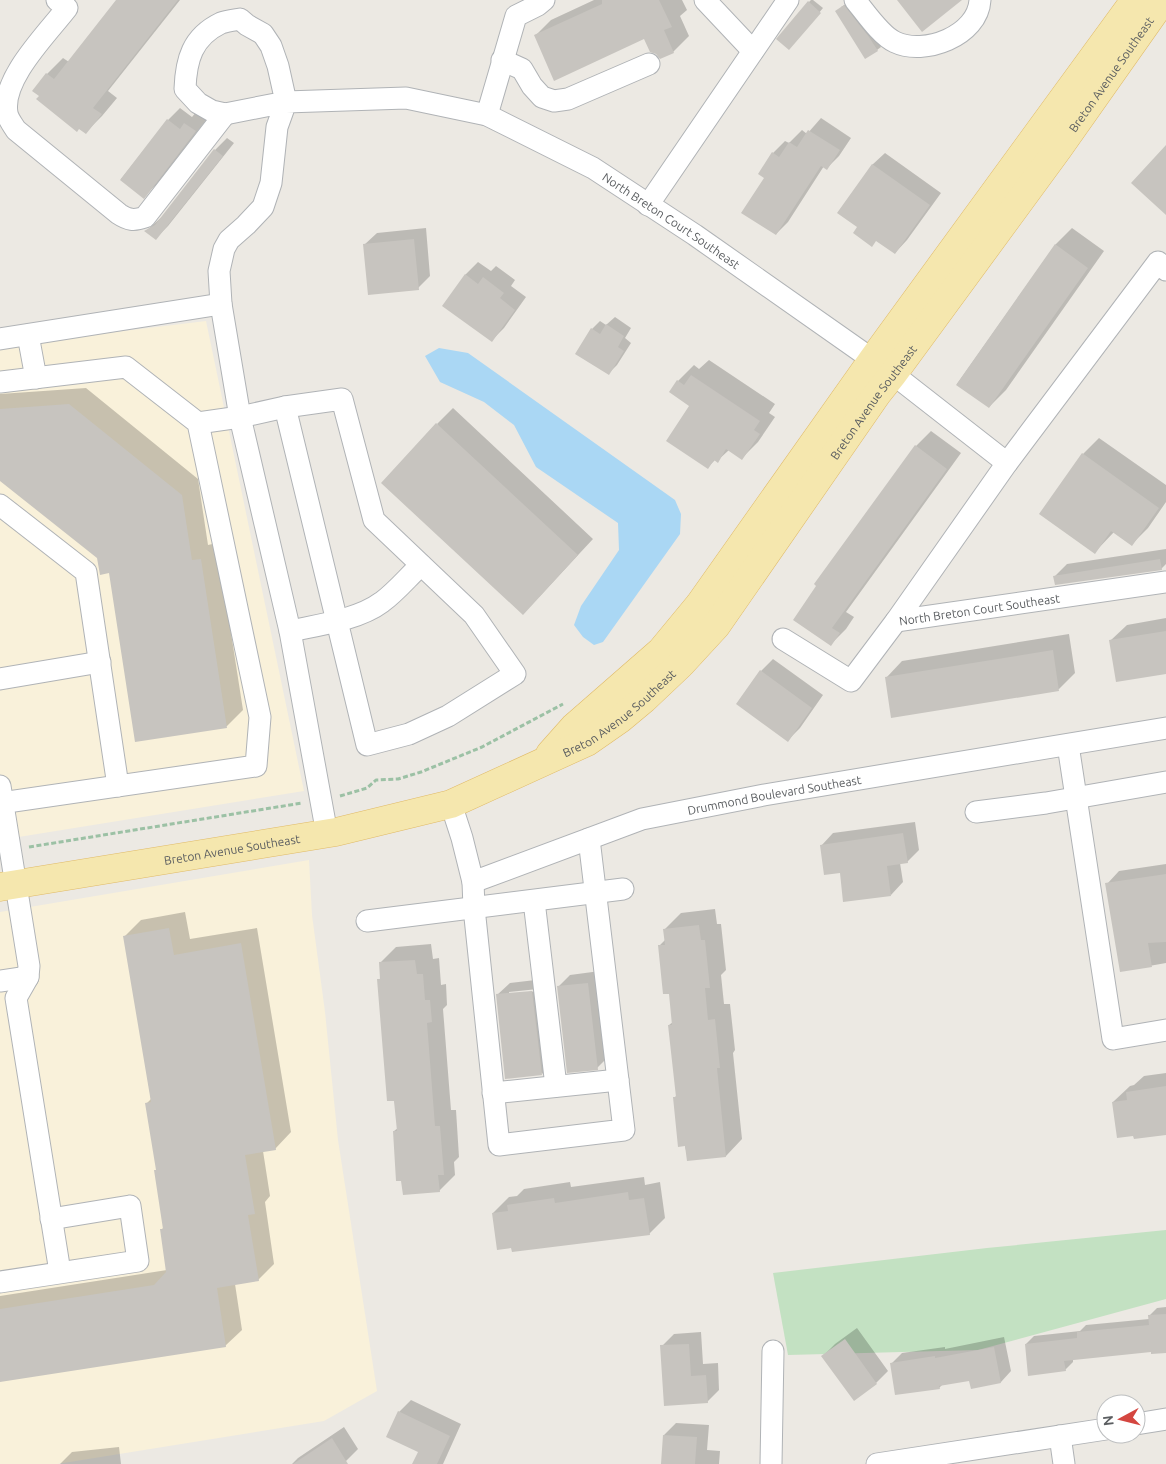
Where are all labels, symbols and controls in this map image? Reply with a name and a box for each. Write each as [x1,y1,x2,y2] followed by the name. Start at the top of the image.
[1066,14,1156,134] street label: Breton Avenue Southeast
[600,170,743,271] street label: North Breton Court Southeast
[827,342,919,462] street label: Breton Avenue Southeast
[898,591,1061,627] street label: North Breton Court Southeast
[560,666,678,759] street label: Breton Avenue Southeast
[686,772,862,816] street label: Drummond Boulevard Southeast
[163,831,301,867] street label: Breton Avenue Southeast
[1096,1394,1146,1444] north arrow
[1100,1414,1117,1427] text: N

